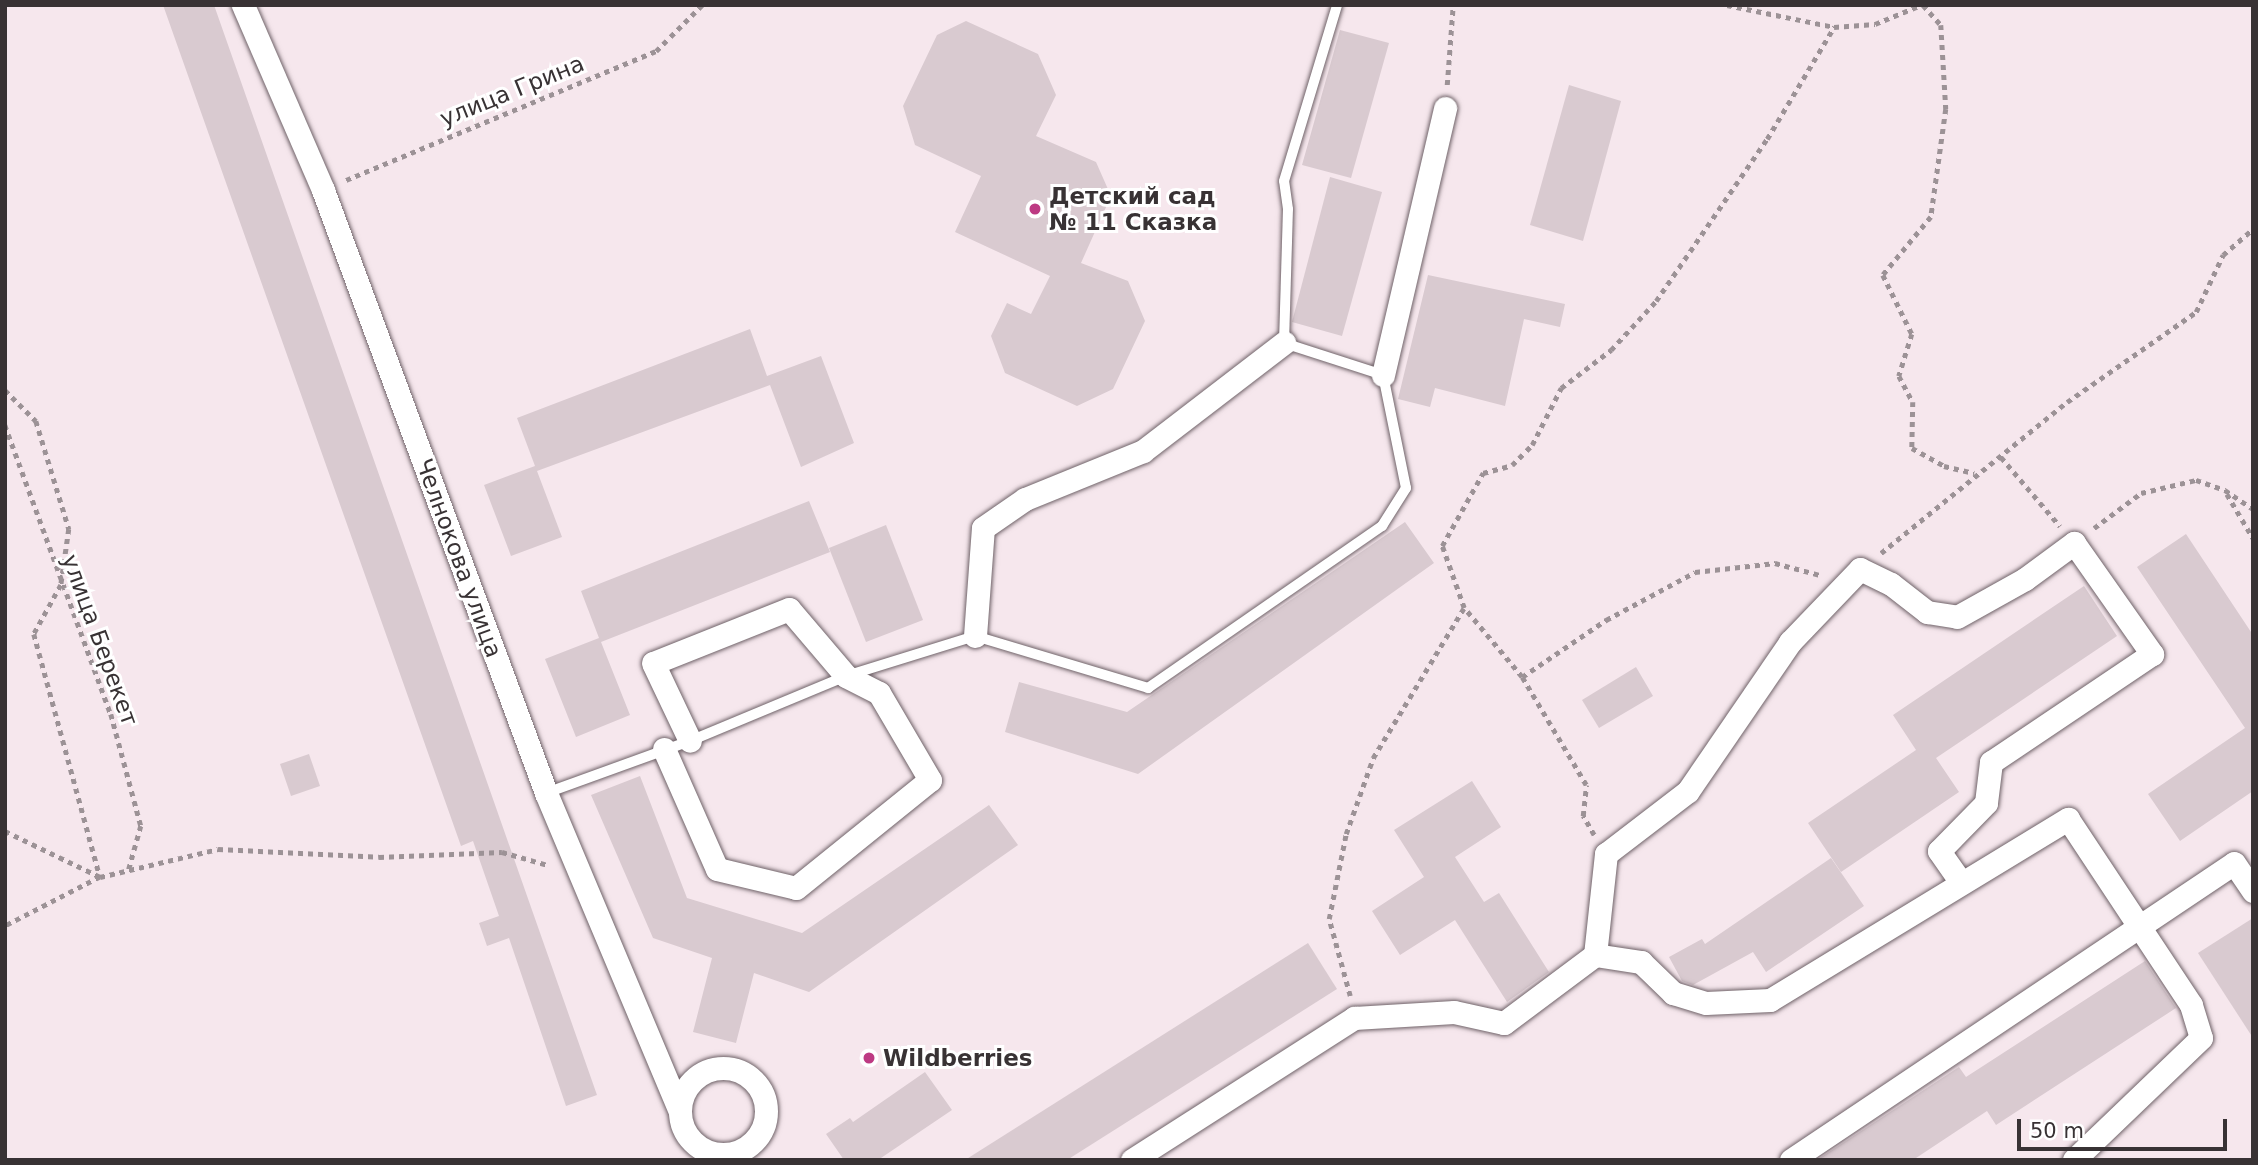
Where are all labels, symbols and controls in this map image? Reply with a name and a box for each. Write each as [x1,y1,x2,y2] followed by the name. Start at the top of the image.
[436,50,588,132] street label: улица Грина
[1049,182,1217,236] place label: Детский сад № 11 Сказка
[1027,201,1043,217] marker: Детский сад № 11 Сказка
[410,455,508,661] street label: Челнокова улица
[56,551,144,729] street label: улица Берекет
[883,1044,1033,1072] place label: Wildberries
[861,1050,877,1066] marker: Wildberries
[2020,1106,2230,1150] scale bar
[2030,1119,2084,1143] text: 50 m

